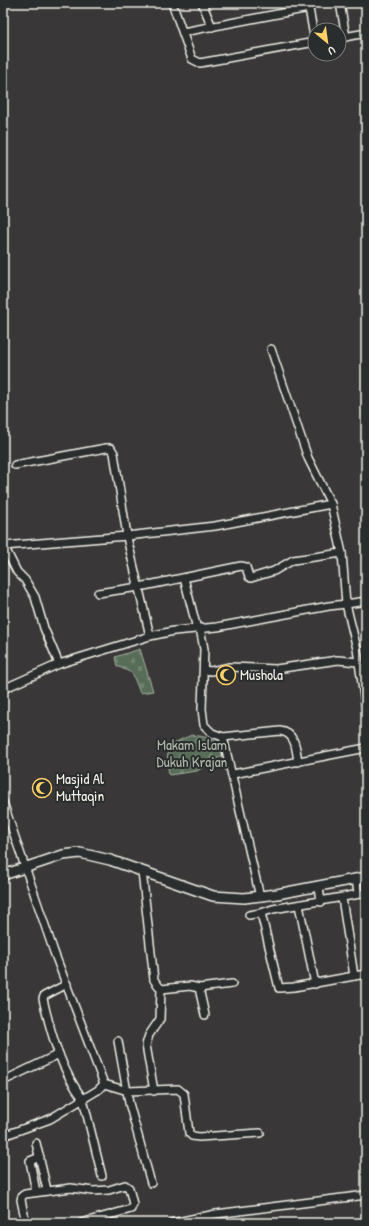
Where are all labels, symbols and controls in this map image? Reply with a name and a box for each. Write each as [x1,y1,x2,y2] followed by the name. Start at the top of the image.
[307,22,347,62] north arrow
[326,43,338,58] text: U
[215,664,237,686] mosque icon: Mushola
[240,664,283,685] place label: Mushola
[157,734,228,772] park label: Makam Islam Dukuh Krajan
[56,768,104,806] place label: Masjid Al Muttaqin
[31,777,53,799] mosque icon: Masjid Al Muttaqin

